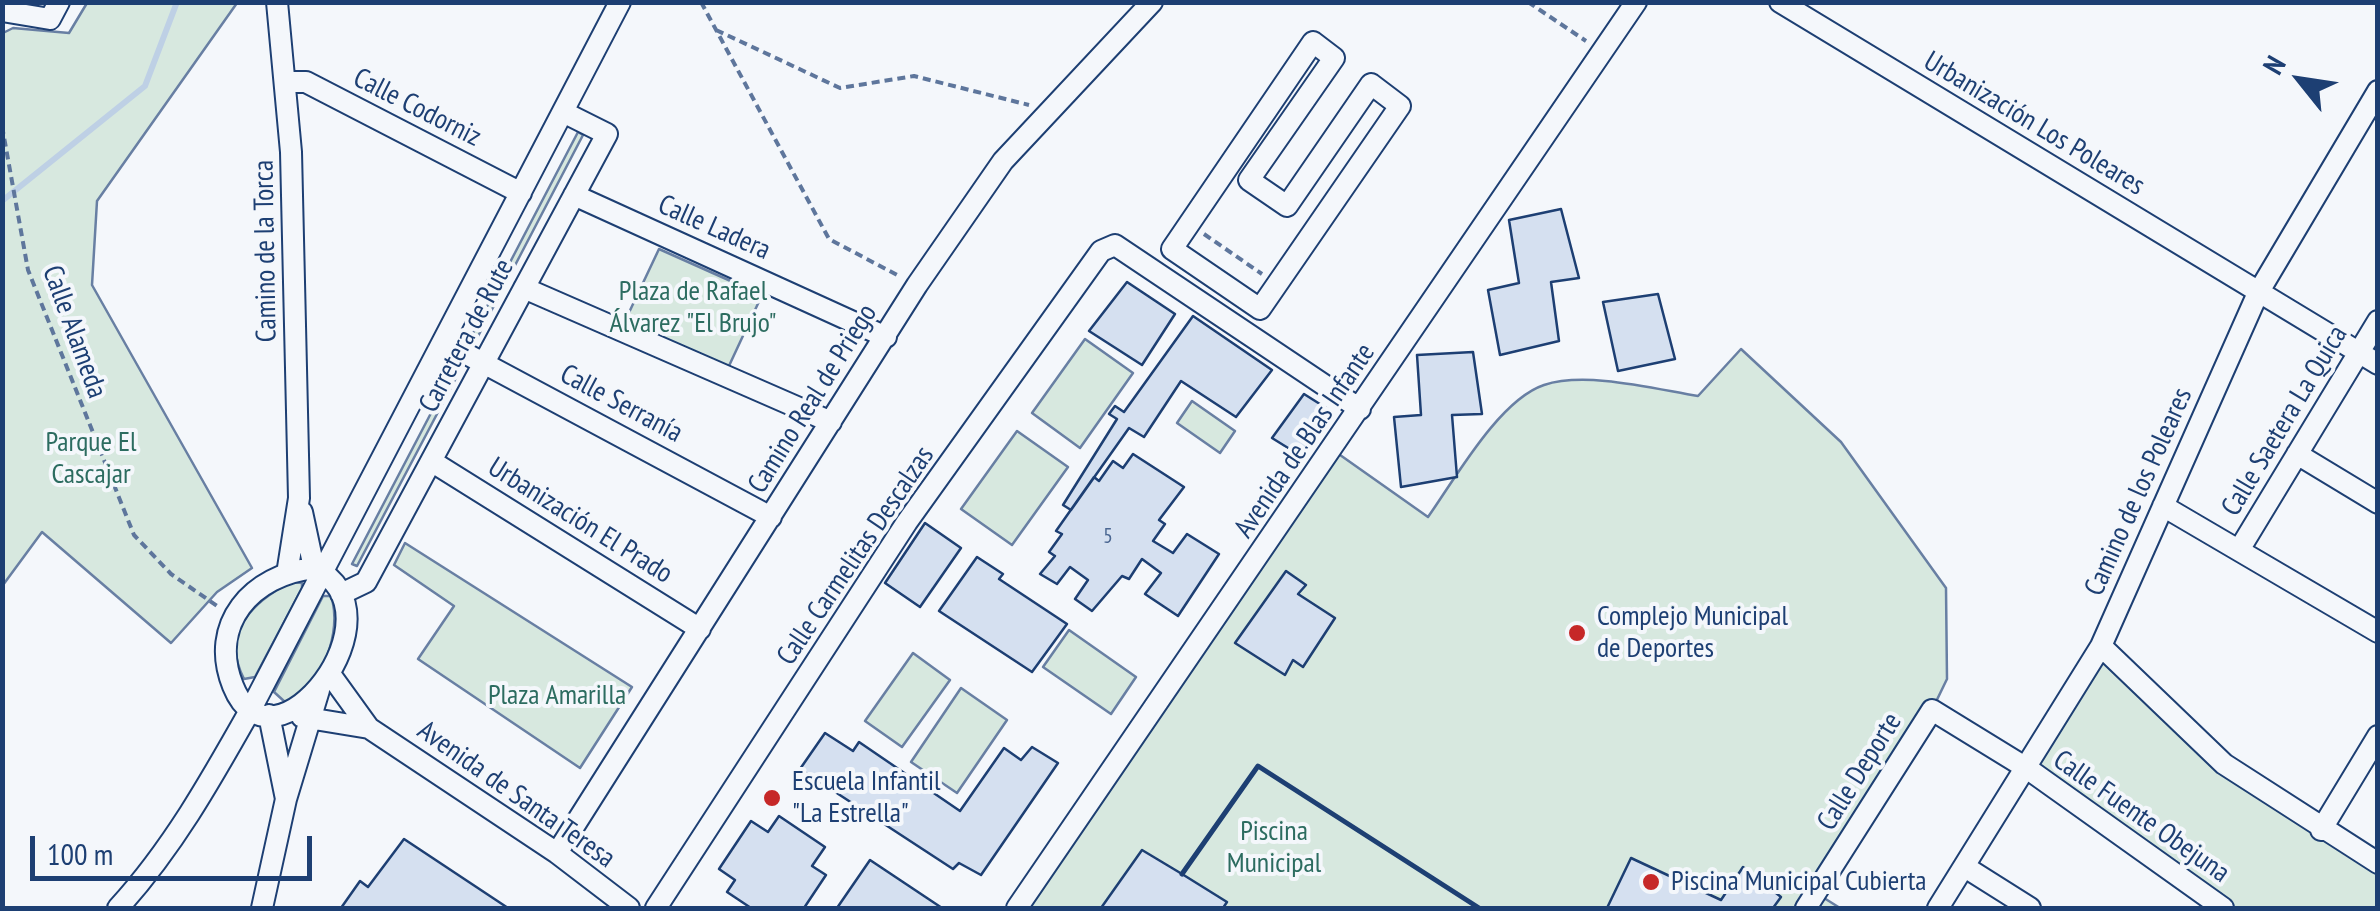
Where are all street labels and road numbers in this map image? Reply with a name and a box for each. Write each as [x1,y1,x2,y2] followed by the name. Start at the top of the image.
[1918,45,2150,203] street label: Urbanización Los Poleares
[348,62,486,154] street label: Calle Codorniz
[248,160,284,342] street label: Camino de la Torca
[653,188,775,268] street label: Calle Ladera
[413,254,521,418] street label: Carretera de Rute
[35,261,113,403] street label: Calle Alameda
[741,298,885,500] street label: Camino Real de Priego
[2215,320,2355,522] street label: Calle Saetera La Quica
[1228,338,1382,544] street label: Avenida de Blas Infante
[554,358,688,450] street label: Calle Serranía
[2078,383,2200,601] street label: Camino de los Poleares
[770,440,942,672] street label: Calle Carmelitas Descalzas
[482,451,678,591] street label: Urbanización El Prado
[1811,707,1909,837] street label: Calle Deporte
[411,714,621,876] street label: Avenida de Santa Teresa
[2046,744,2236,890] street label: Calle Fuente Obejuna

